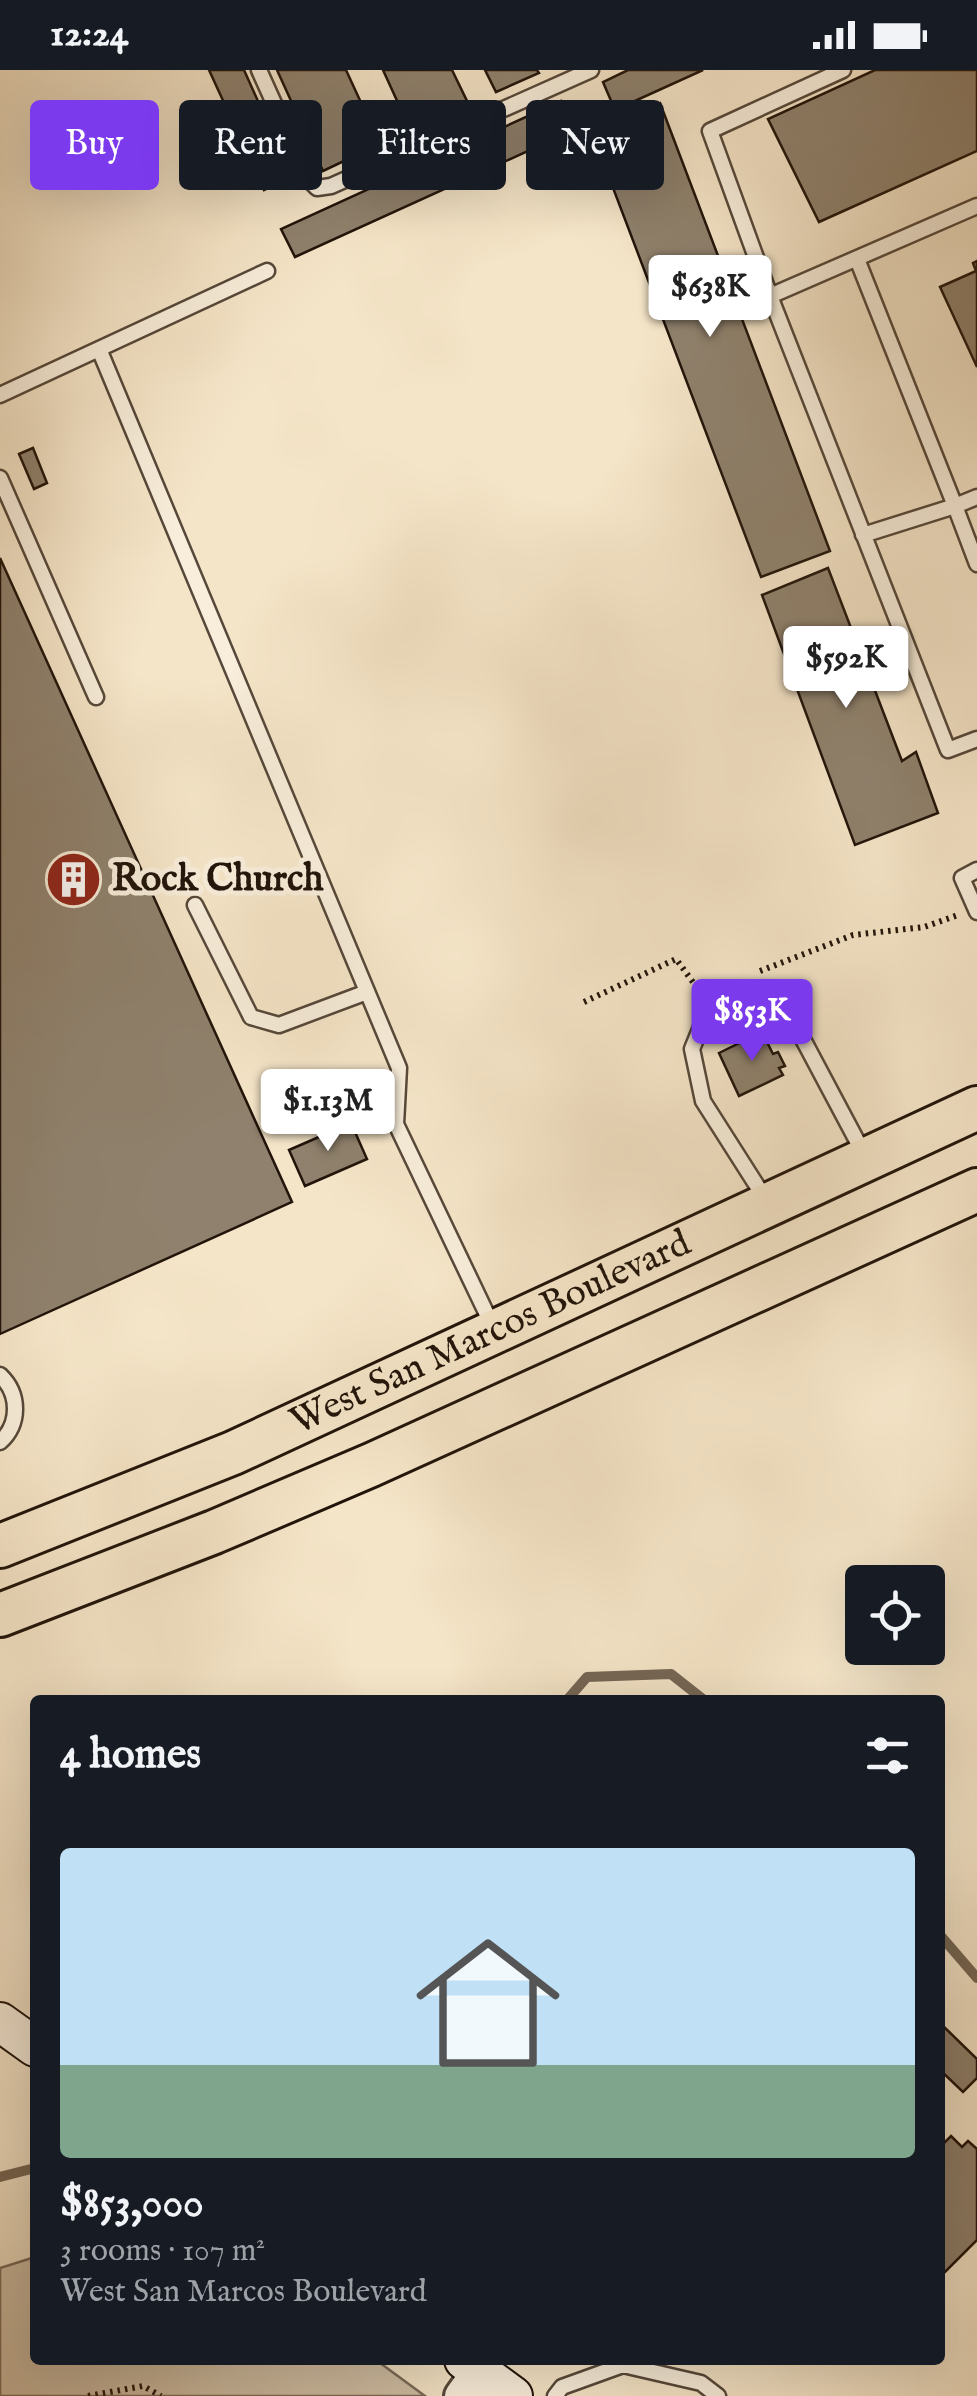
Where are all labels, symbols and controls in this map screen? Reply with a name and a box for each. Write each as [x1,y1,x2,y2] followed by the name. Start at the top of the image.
[50,11,128,59] text: 12:24
[30,100,159,190] chip: Buy
[179,100,322,190] chip: Rent
[342,100,506,190] chip: Filters
[526,100,664,190] chip: New
[640,255,780,340] pin: $638K
[671,267,749,308] text: $638K
[776,626,916,711] pin: $592K
[805,638,887,679] text: $592K
[43,850,103,910] building icon: Rock Church
[112,856,324,904] place label: Rock Church
[682,979,822,1064] pin: $853K
[714,991,790,1032] text: $853K
[247,1069,409,1154] pin: $1.13M
[283,1081,373,1122] text: $1.13M
[283,1220,699,1447] street label: West San Marcos Boulevard
[845,1565,945,1665] map controls
[845,1565,945,1665] button: locate
[860,1728,915,1783] icon: filters
[60,1729,201,1782] text: 4 homes
[398,1913,578,2093] icon: home
[60,2178,204,2231] text: $853,000
[60,2231,265,2272] text: 3 rooms · 107 m²
[60,2272,427,2313] text: West San Marcos Boulevard

